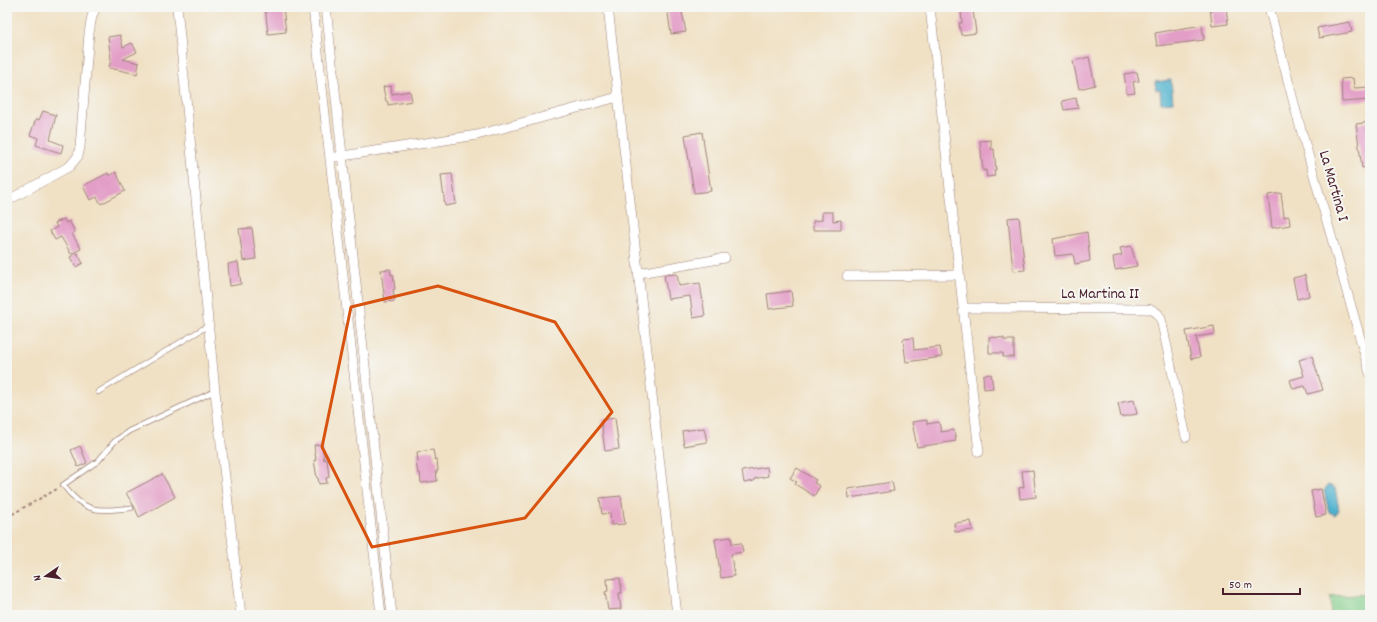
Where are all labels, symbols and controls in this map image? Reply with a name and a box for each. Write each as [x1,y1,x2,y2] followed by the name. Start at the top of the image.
[1312,148,1354,224] street label: La Martina I
[1061,283,1139,306] street label: La Martina II
[26,556,66,596] north arrow
[1223,570,1300,596] scale bar
[30,573,47,582] text: N
[1229,577,1252,594] text: 50 m

